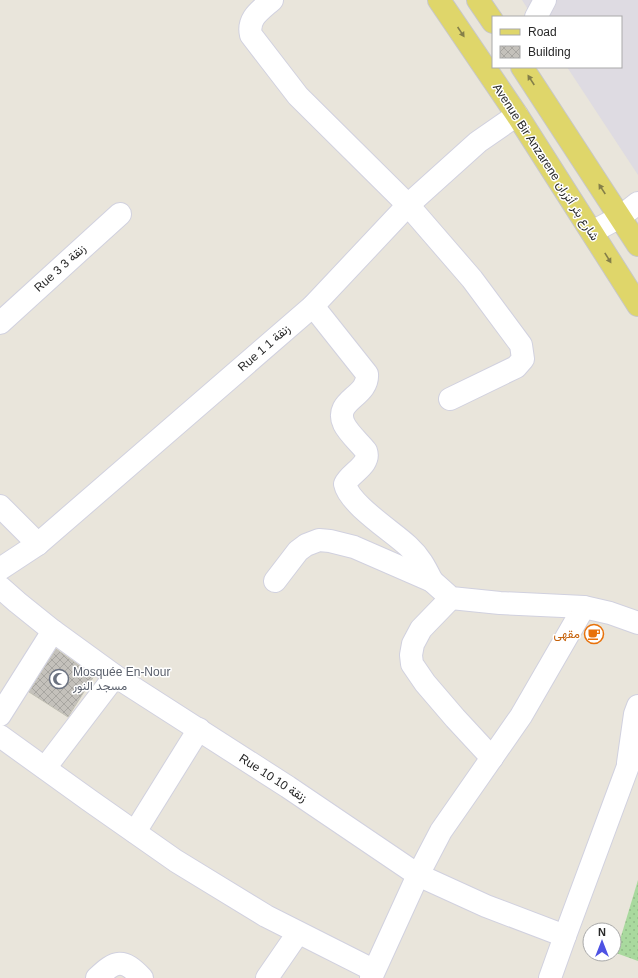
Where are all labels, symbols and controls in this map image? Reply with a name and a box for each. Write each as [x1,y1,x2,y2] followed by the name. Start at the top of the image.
[492,16,622,68] legend
[528,25,557,39] text: Road
[457,27,464,38] one-way arrow
[528,45,571,59] text: Building
[527,75,535,85] one-way arrow
[488,81,602,244] street label: Avenue Bir Anzarene شارع بئر أنزران
[598,184,606,194] one-way arrow
[31,241,89,295] street label: Rue 3 زنقة 3
[605,252,612,264] one-way arrow
[235,322,294,375] street label: Rue 1 زنقة 1
[583,623,605,645] cafe icon: مقهى
[553,627,580,642] place label: مقهى
[72,665,170,694] place label: Mosquée En-Nour مسجد النور
[48,668,70,690] mosque icon: Mosquée En-Nour مسجد النور
[236,751,309,806] street label: Rue 10 زنقة 10
[582,922,622,962] north arrow
[598,926,606,938] text: N

